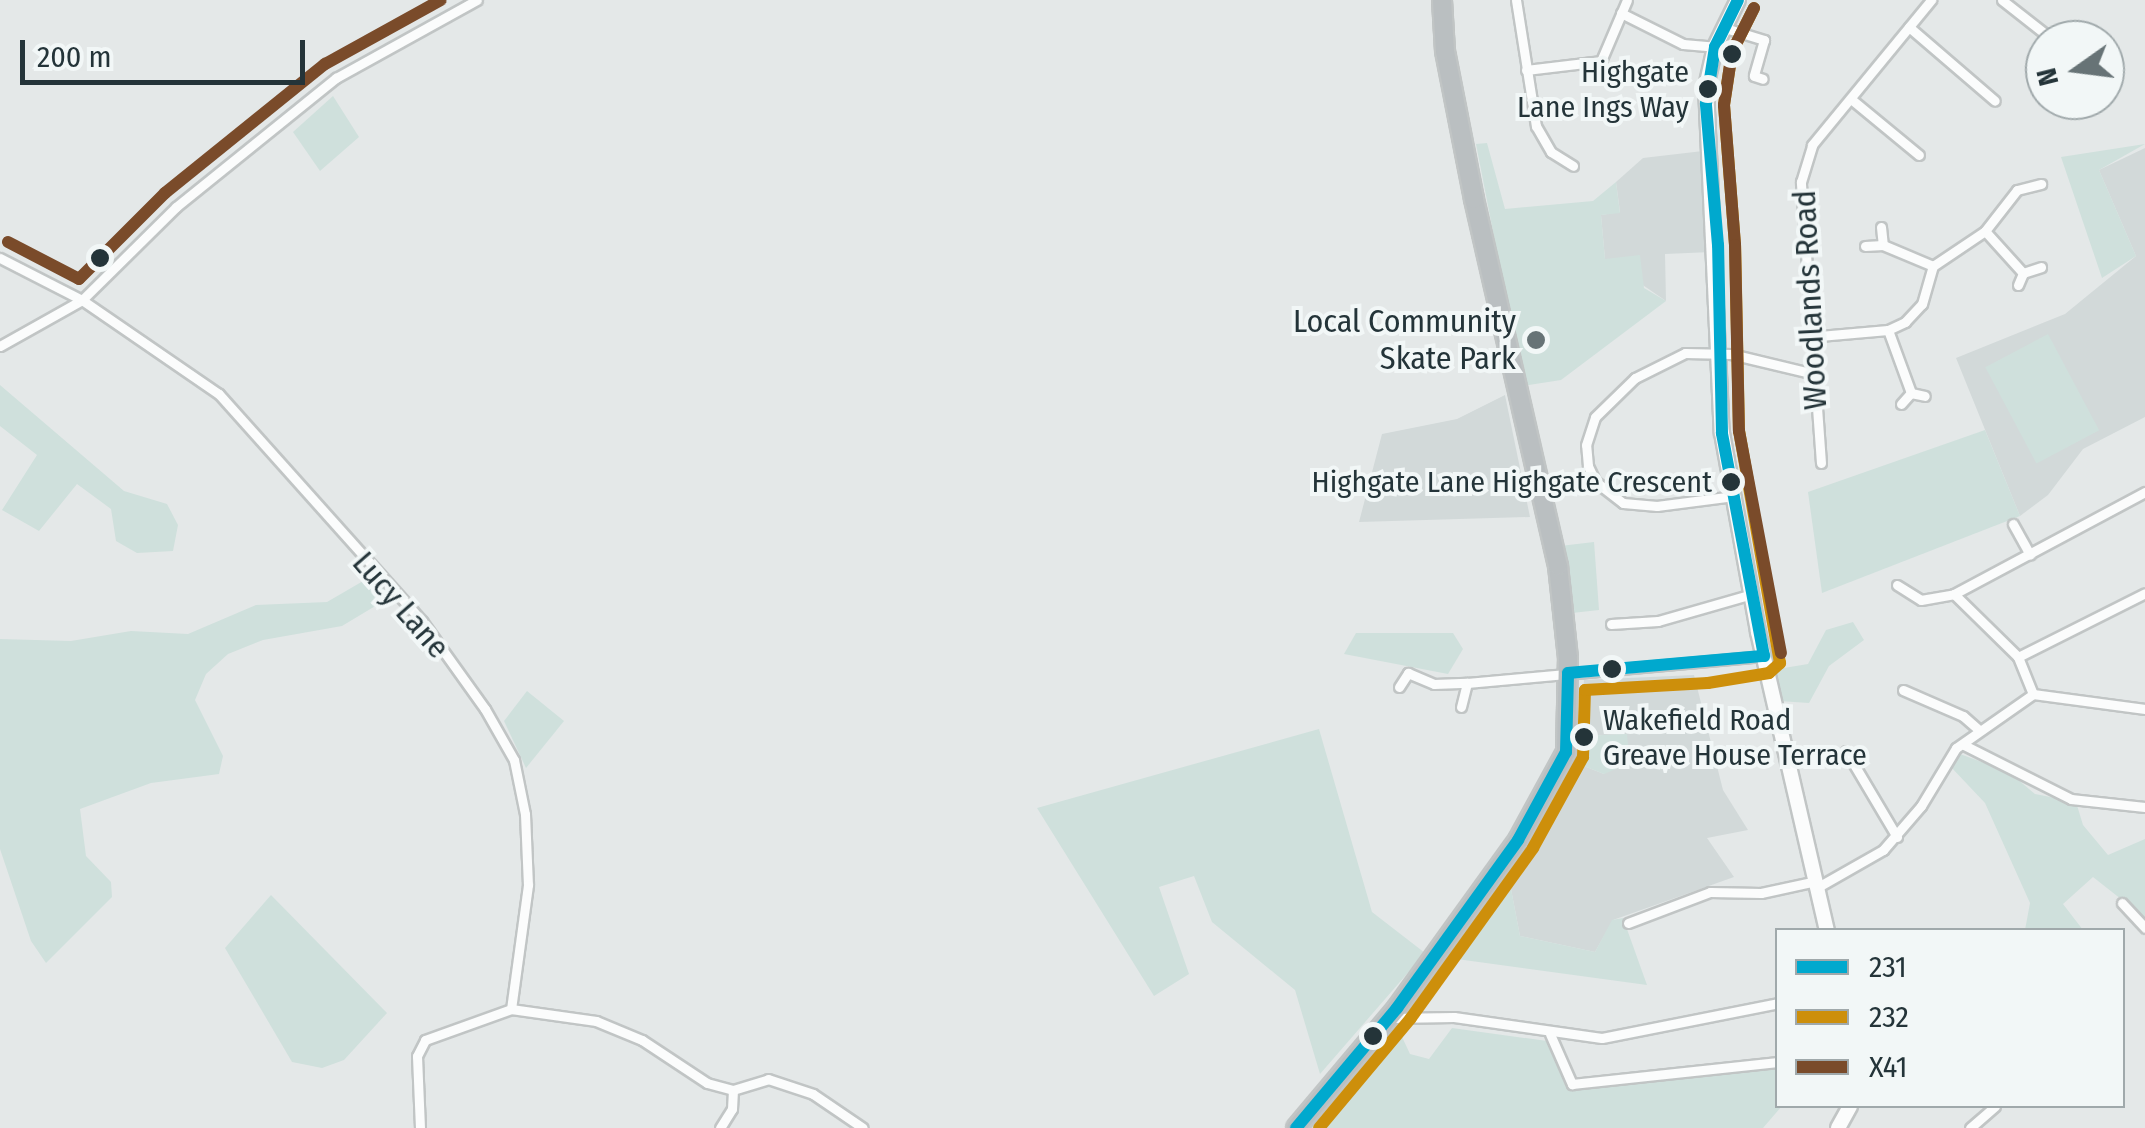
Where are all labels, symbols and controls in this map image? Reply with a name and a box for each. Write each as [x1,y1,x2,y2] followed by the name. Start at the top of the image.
[25,20,310,82] scale bar
[2025,20,2125,120] north arrow
[37,39,112,75] text: 200 m
[1722,44,1742,64] unlabelled marker
[1517,54,1689,124] place label: Highgate Lane Ings Way
[2029,65,2065,89] text: N
[1698,79,1718,99] marker: Highgate Lane Ings Way
[1785,189,1835,411] street label: Woodlands Road
[90,248,110,268] unlabelled marker
[1293,303,1516,378] place label: Local Community Skate Park
[1525,329,1547,351] marker: Local Community Skate Park
[1312,464,1712,500] place label: Highgate Lane Highgate Crescent
[1721,472,1741,492] marker: Highgate Lane Highgate Crescent
[344,544,458,666] street label: Lucy Lane
[1602,659,1622,679] unlabelled marker
[1603,702,1867,772] place label: Wakefield Road Greave House Terrace
[1574,727,1594,747] marker: Wakefield Road Greave House Terrace
[1775,928,2125,1108] legend
[1869,949,1907,985] text: 231
[1869,999,1909,1035] text: 232
[1363,1026,1383,1046] unlabelled marker
[1869,1049,1907,1085] text: X41

